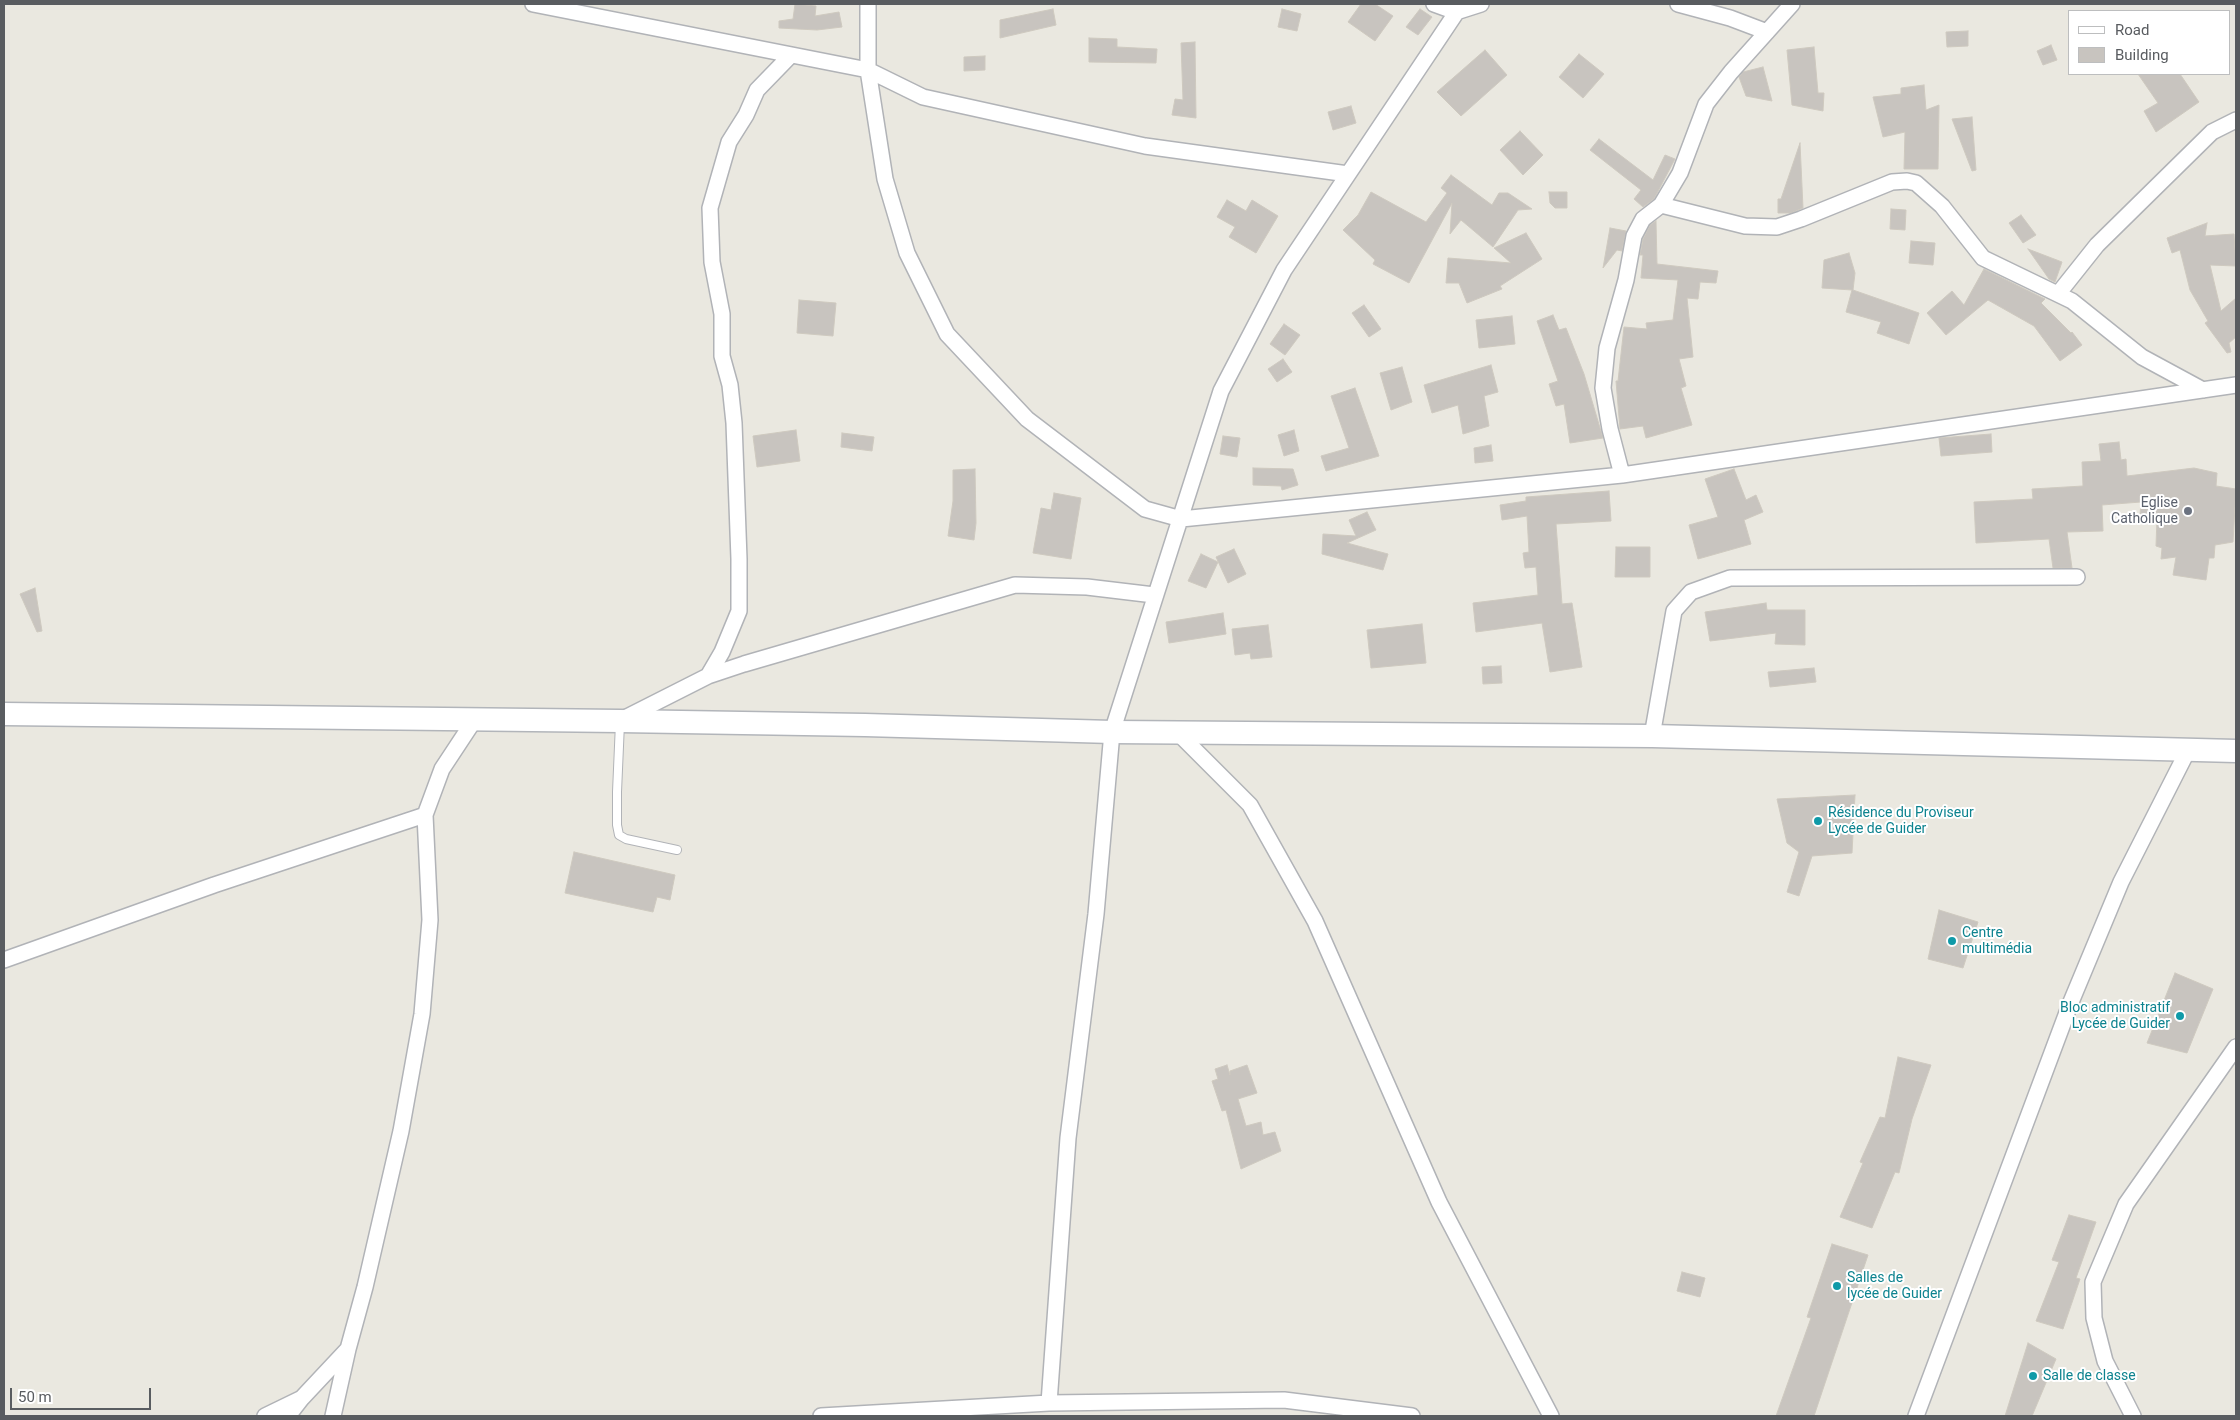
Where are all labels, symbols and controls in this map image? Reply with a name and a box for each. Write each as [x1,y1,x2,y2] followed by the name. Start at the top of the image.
[2068,10,2230,75] legend
[2115,21,2149,39] text: Road
[2115,46,2169,64] text: Building
[2111,495,2178,528] place label: Eglise Catholique
[2182,505,2194,517] marker: Eglise Catholique
[1828,805,1974,838] place label: Résidence du Proviseur Lycée de Guider
[1812,815,1824,827] marker: Résidence du Proviseur Lycée de Guider
[1962,925,2032,958] place label: Centre multimédia
[1946,935,1958,947] marker: Centre multimédia
[2060,1000,2170,1032] place label: Bloc administratif Lycée de Guider
[2174,1010,2186,1022] marker: Bloc administratif Lycée de Guider
[1847,1270,1942,1302] place label: Salles de lycée de Guider
[1831,1280,1843,1292] marker: Salles de lycée de Guider
[2043,1368,2136,1384] place label: Salle de classe
[2027,1370,2039,1382] marker: Salle de classe
[12,1378,154,1410] scale bar
[18,1388,52,1406] text: 50 m

